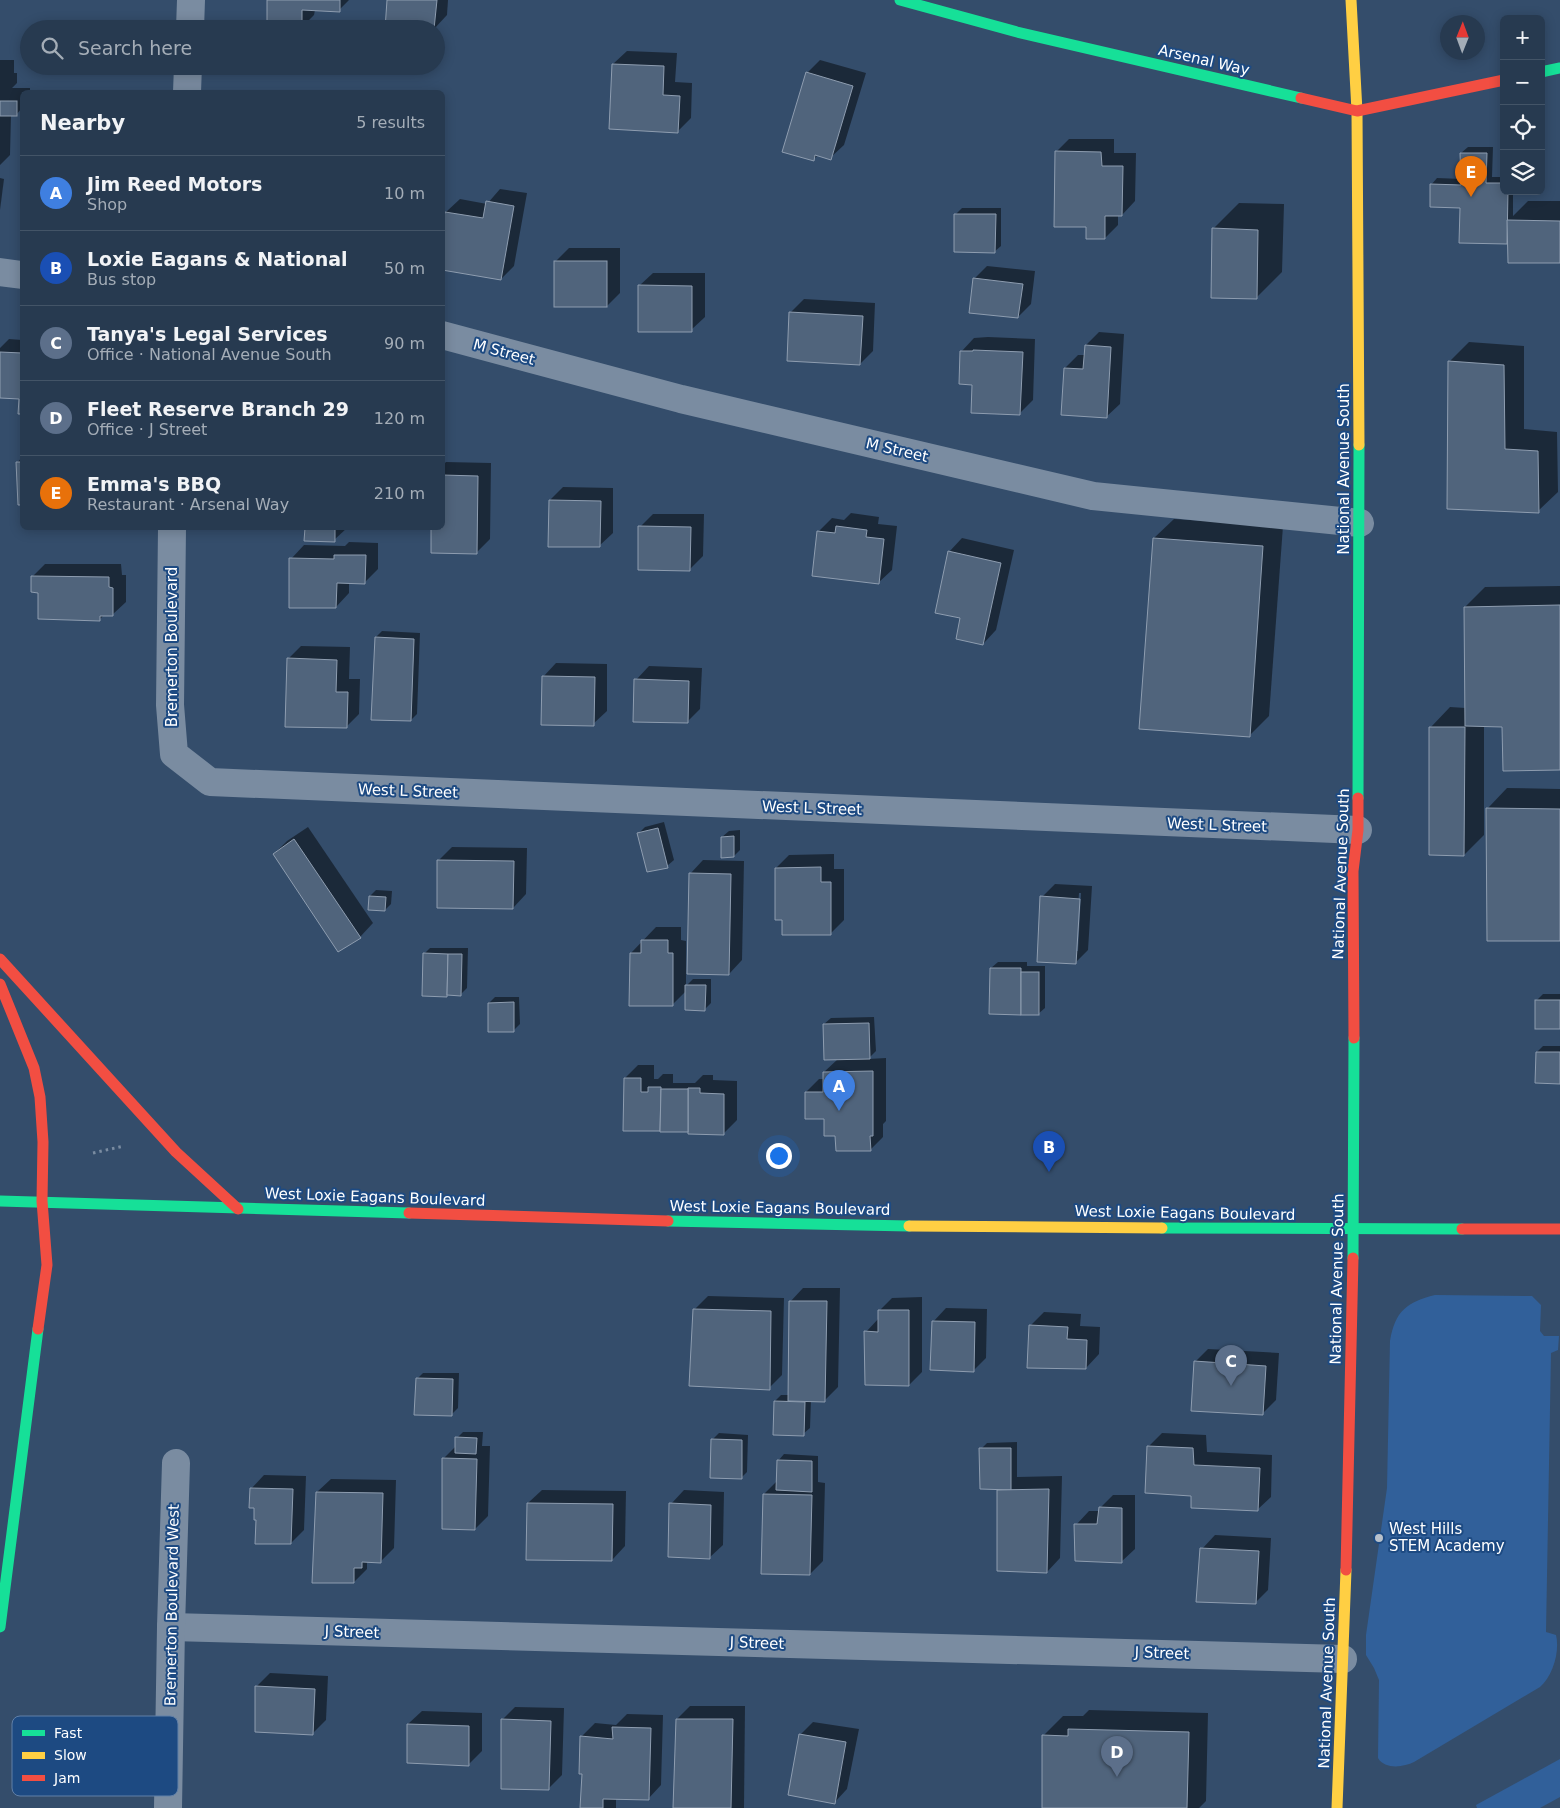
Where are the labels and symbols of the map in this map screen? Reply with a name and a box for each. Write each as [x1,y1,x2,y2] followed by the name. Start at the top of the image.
[1440,15,1485,60] north arrow
[1157,41,1251,79] street label: Arsenal Way
[1455,156,1487,197] pin: E
[471,335,537,369] street label: M Street
[1335,383,1353,555] street label: National Avenue South
[864,434,930,466] street label: M Street
[163,567,181,727] street label: Bremerton Boulevard
[358,780,459,802] street label: West L Street
[1329,788,1353,960] street label: National Avenue South
[762,797,863,819] street label: West L Street
[1167,814,1268,836] street label: West L Street
[823,1070,855,1111] pin: A
[1033,1131,1065,1172] pin: B
[766,1143,792,1169] your location
[264,1184,486,1210] street label: West Loxie Eagans Boulevard
[1327,1193,1347,1365] street label: National Avenue South
[669,1197,891,1219] street label: West Loxie Eagans Boulevard
[1074,1202,1296,1224] street label: West Loxie Eagans Boulevard
[1215,1345,1247,1386] pin: C
[161,1504,183,1706] street label: Bremerton Boulevard West
[1389,1520,1505,1555] place label: West Hills STEM Academy
[1373,1532,1385,1544] marker: West Hills STEM Academy
[1315,1597,1339,1769] street label: National Avenue South
[323,1622,380,1642] street label: J Street
[728,1633,785,1653] street label: J Street
[1133,1643,1190,1663] street label: J Street
[12,1716,178,1796] legend
[54,1725,83,1741] text: Fast
[1101,1736,1133,1777] pin: D
[54,1747,87,1763] text: Slow
[53,1770,80,1786] text: Jam

